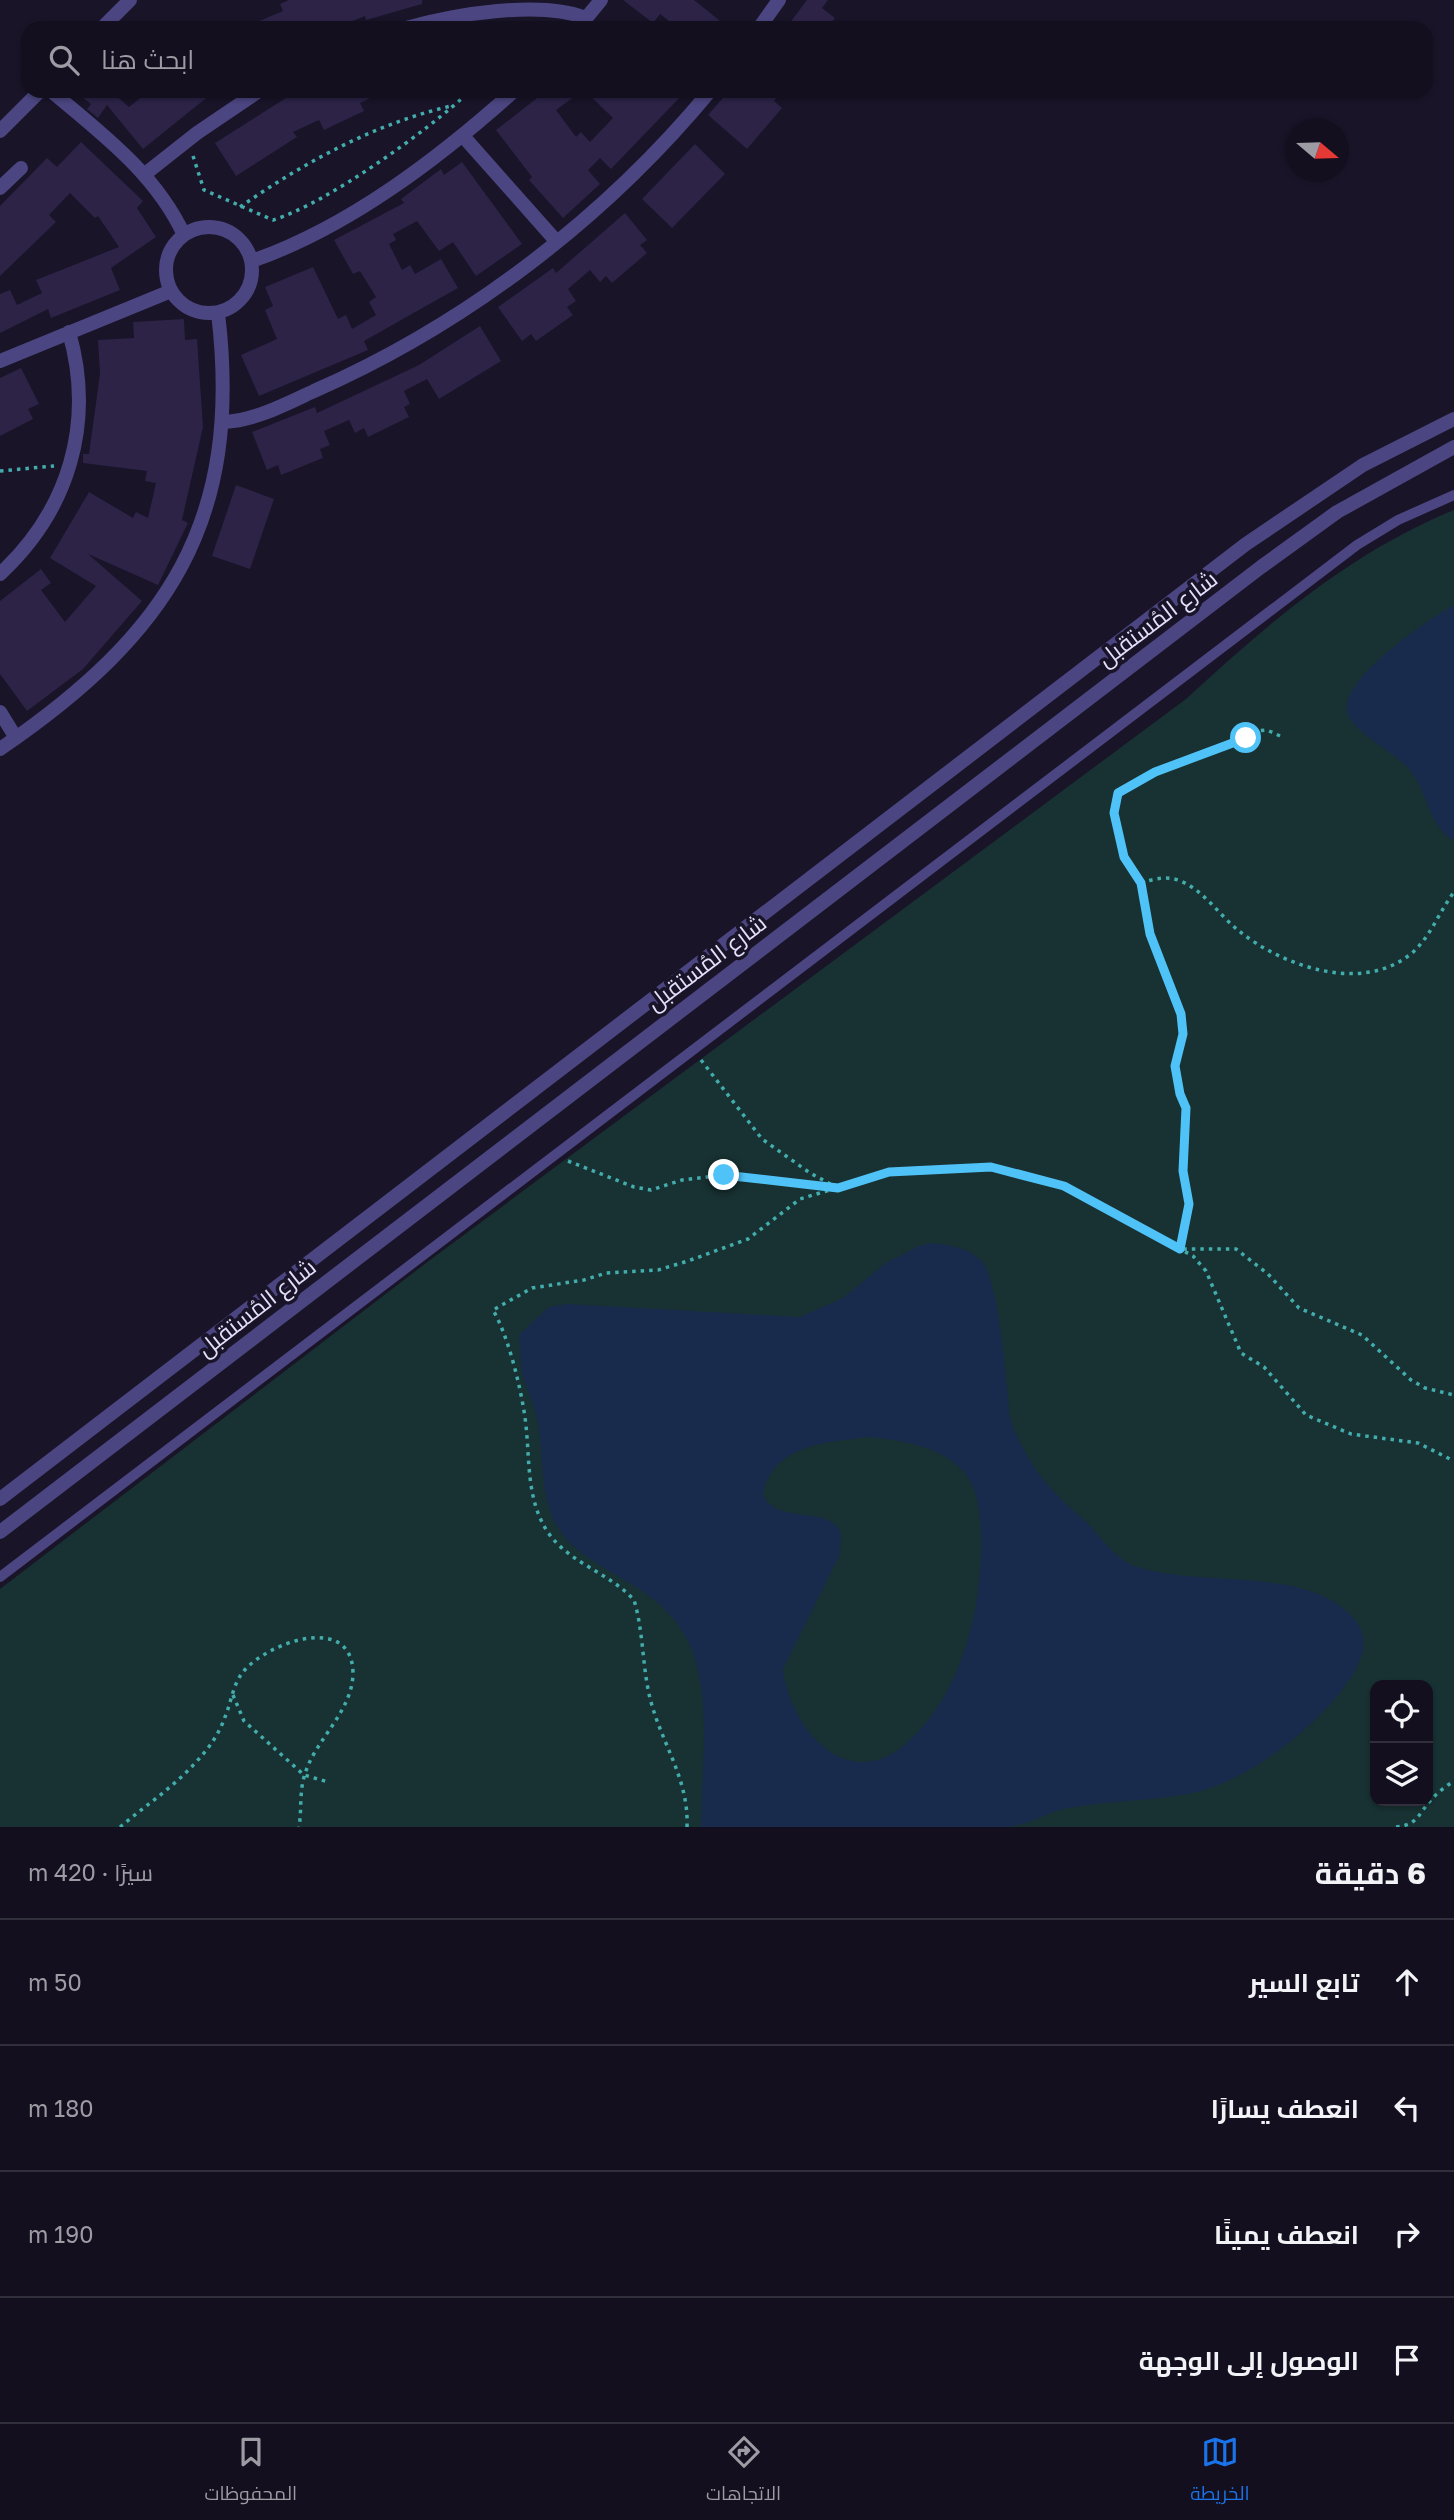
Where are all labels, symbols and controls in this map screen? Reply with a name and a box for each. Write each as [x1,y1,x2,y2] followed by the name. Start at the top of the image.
[21,21,1433,98] search box
[45,41,83,79] icon: search
[101,44,194,75] text: ابحث هنا
[1286,119,1349,182] north arrow
[1092,564,1224,674] street label: شارع المُستقبل
[1230,722,1261,753] route start
[641,908,773,1018] street label: شارع المُستقبل
[708,1159,739,1190] route end
[191,1252,323,1364] street label: شارع المُستقبل
[1370,1680,1433,1806] map controls
[1370,1680,1433,1743] button: locate
[1370,1743,1433,1806] button: layers
[1315,1855,1426,1891] text: 6 دقيقة
[28,1858,153,1886] text: سيرًا · 420 m
[1388,1963,1426,2001] icon: ahead
[1249,1967,1359,1998] text: تابع السير
[28,1968,82,1996] text: 50 m
[1388,2089,1426,2127] icon: left
[1211,2093,1359,2124] text: انعطف يسارًا
[28,2094,94,2122] text: 180 m
[1388,2215,1426,2253] icon: right
[1214,2219,1359,2250] text: انعطف يمينًا
[28,2220,93,2248] text: 190 m
[1388,2341,1426,2379] icon: arrive
[1139,2345,1359,2376] text: الوصول إلى الوجهة
[205,2433,297,2511] tab: المحفوظات
[706,2433,781,2511] tab: الاتجاهات
[1190,2433,1250,2511] tab: الخريطة

